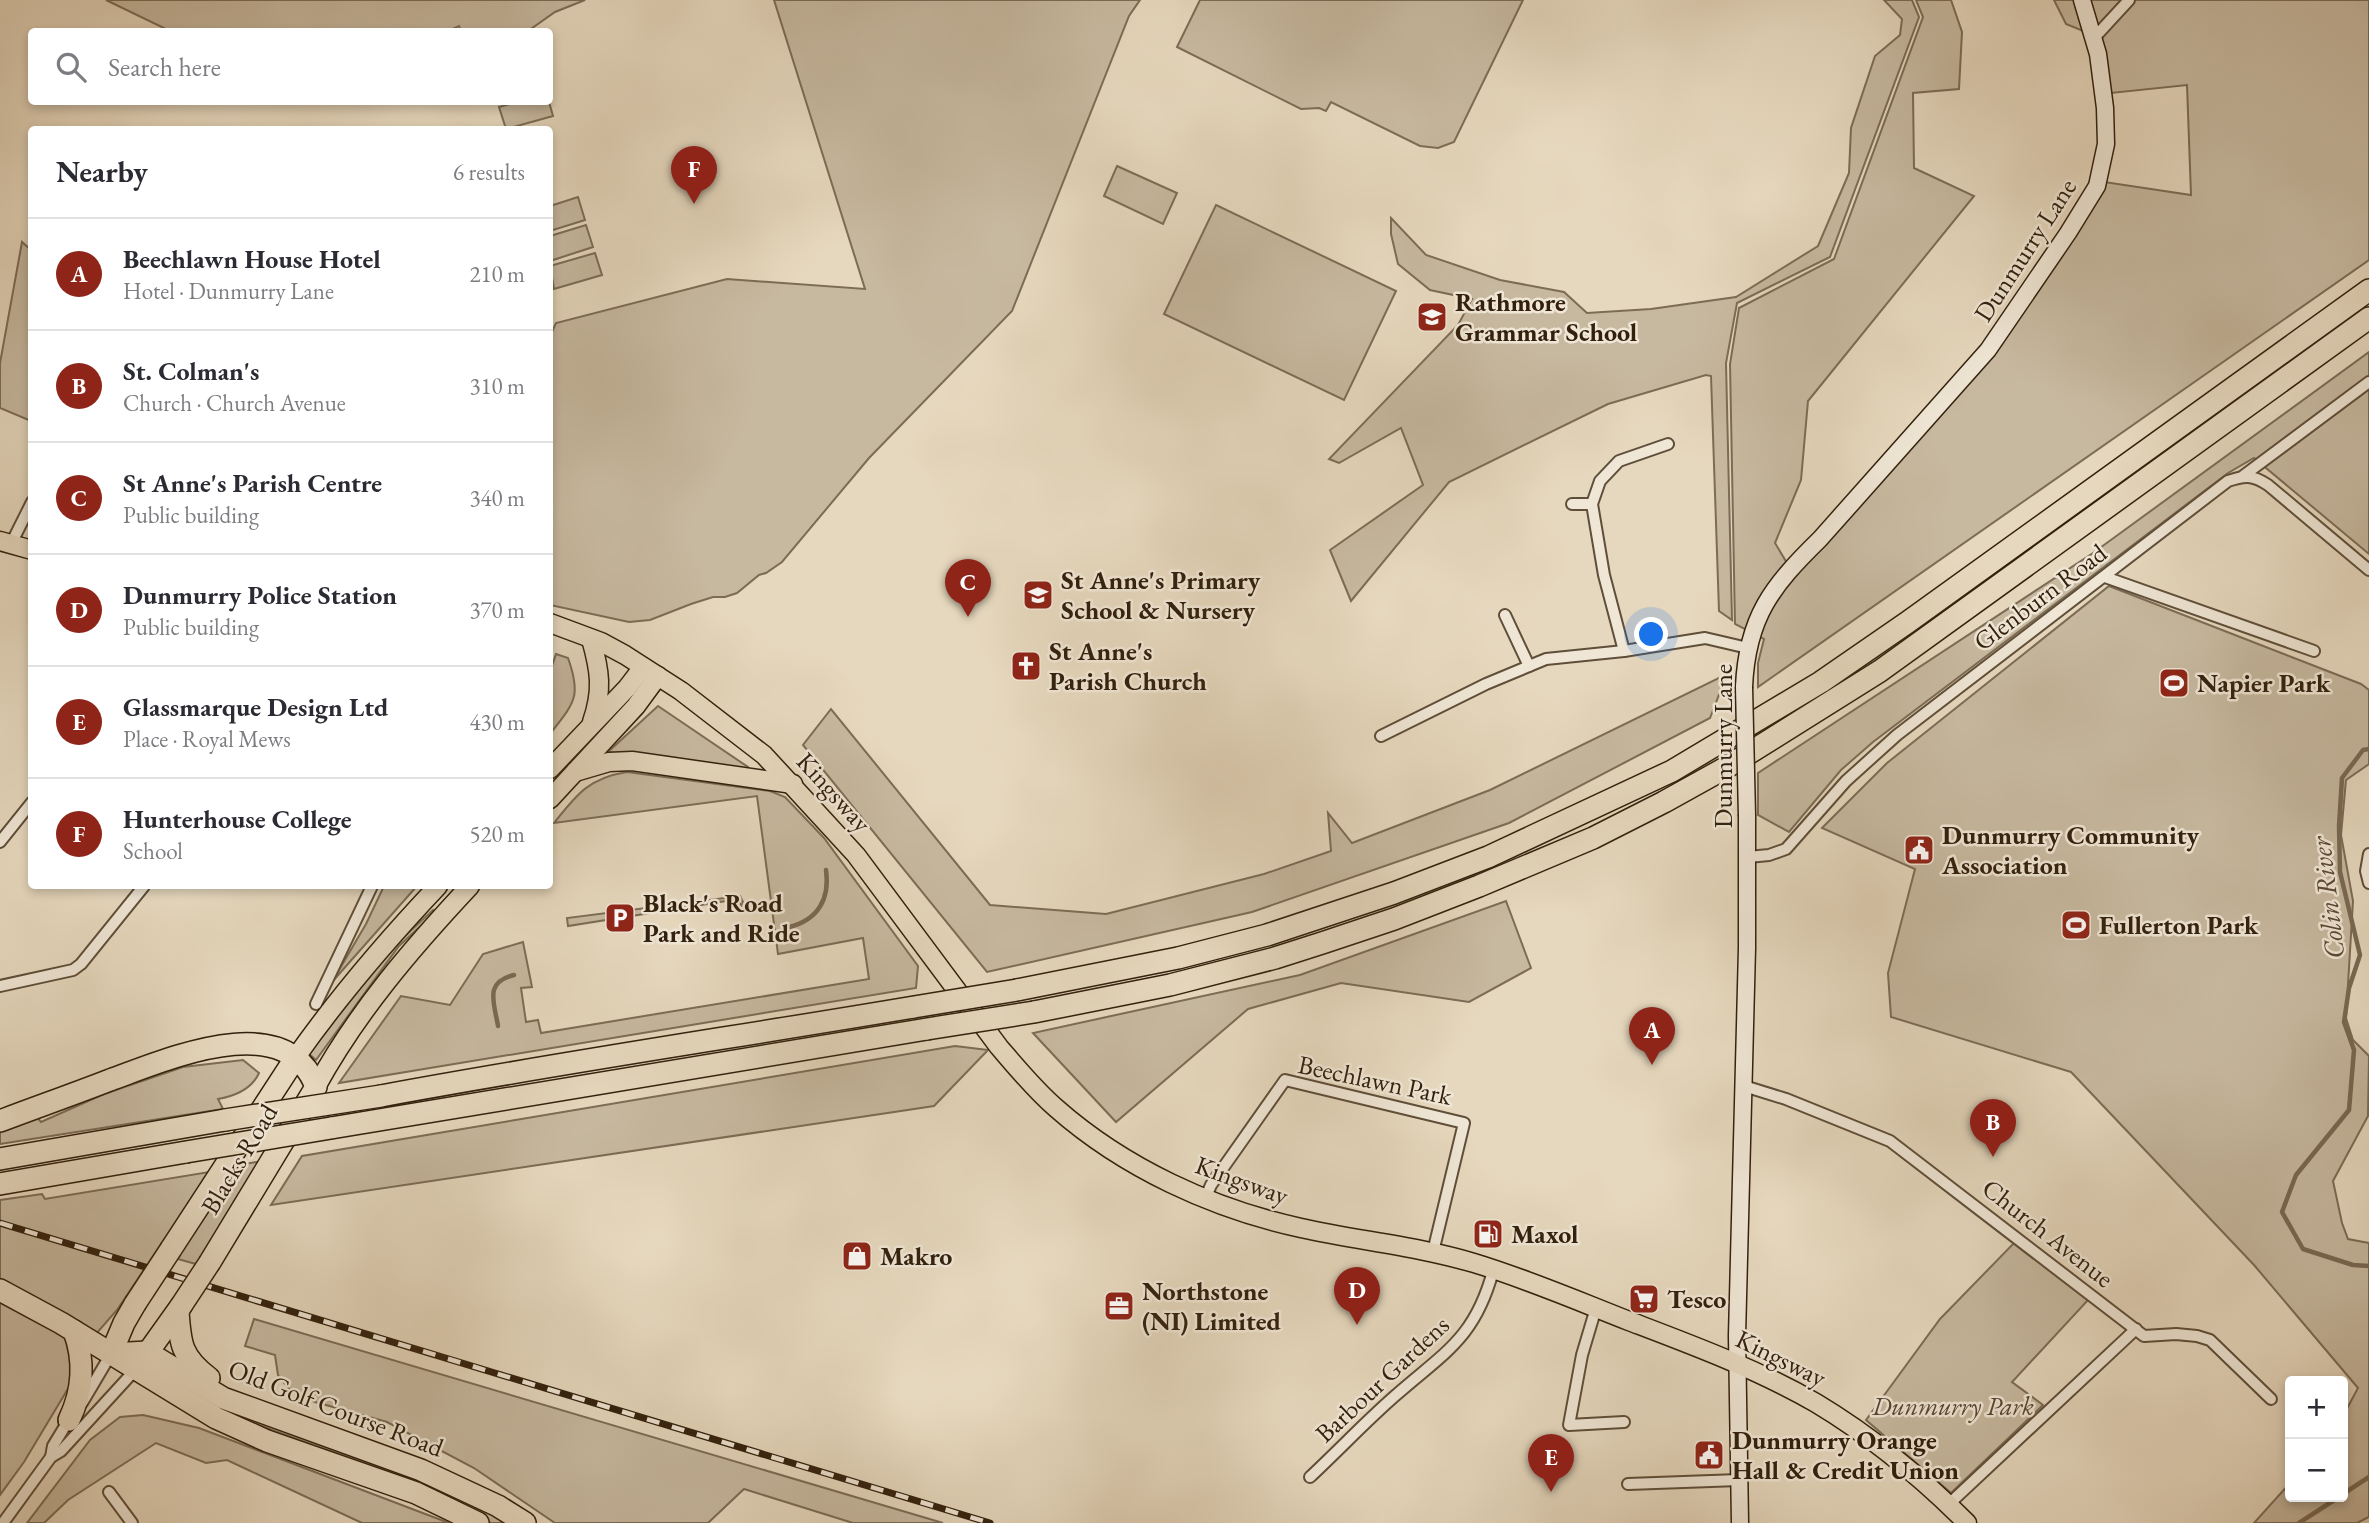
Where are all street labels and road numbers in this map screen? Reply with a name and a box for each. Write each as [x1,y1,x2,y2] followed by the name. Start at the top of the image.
[1966,172,2084,328] street label: Dunmurry Lane
[1967,535,2114,658] street label: Glenburn Road
[1706,664,1740,828] street label: Dunmurry Lane
[789,745,879,840] street label: Kingsway
[1295,1047,1456,1113] street label: Beechlawn Park
[193,1097,286,1220] street label: Blacks Road
[1191,1148,1294,1213] street label: Kingsway
[1975,1171,2121,1295] street label: Church Avenue
[1308,1308,1456,1450] street label: Barbour Gardens
[1730,1322,1832,1395] street label: Kingsway
[224,1351,449,1465] street label: Old Golf Course Road

